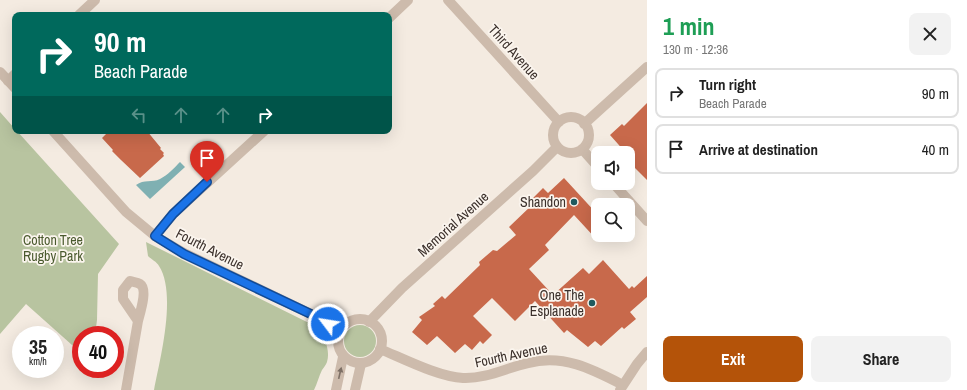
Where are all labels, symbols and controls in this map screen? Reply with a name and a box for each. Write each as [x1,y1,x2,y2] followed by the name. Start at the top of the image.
[663,10,714,42] text: 1 min
[909,13,951,55] button: close
[485,21,543,83] street label: Third Avenue
[94,23,146,61] text: 90 m
[28,28,80,80] icon: right
[663,41,728,58] text: 130 m · 12:36
[94,59,188,84] text: Beach Parade
[699,74,756,95] text: Turn right
[665,82,687,104] icon: right
[922,83,949,104] text: 90 m
[699,95,767,112] text: Beach Parade
[128,104,150,126] icon: left
[170,104,192,126] icon: ahead
[212,104,234,126] icon: ahead
[254,104,276,126] icon: right
[665,138,687,160] icon: arrive
[699,139,818,160] text: Arrive at destination
[922,139,949,160] text: 40 m
[190,141,224,182] pin
[591,146,635,242] map controls
[591,146,635,190] button: sound
[196,147,218,169] icon: arrive
[414,187,492,261] street label: Memorial Avenue
[520,193,566,211] place label: Shandon
[569,197,579,207] marker: Shandon
[591,198,635,242] button: search
[173,224,247,274] street label: Fourth Avenue
[23,231,83,265] park label: Cotton Tree Rugby Park
[530,286,584,320] place label: One The Esplanade
[587,298,597,308] marker: One The Esplanade
[307,303,349,345] position arrow
[72,326,124,378] speed limit sign: 40
[29,333,47,360] text: 35
[663,336,803,382] button: Exit
[811,336,951,382] button: Share
[473,339,549,371] street label: Fourth Avenue
[29,355,47,368] text: km/h
[337,367,343,380] one-way arrow

